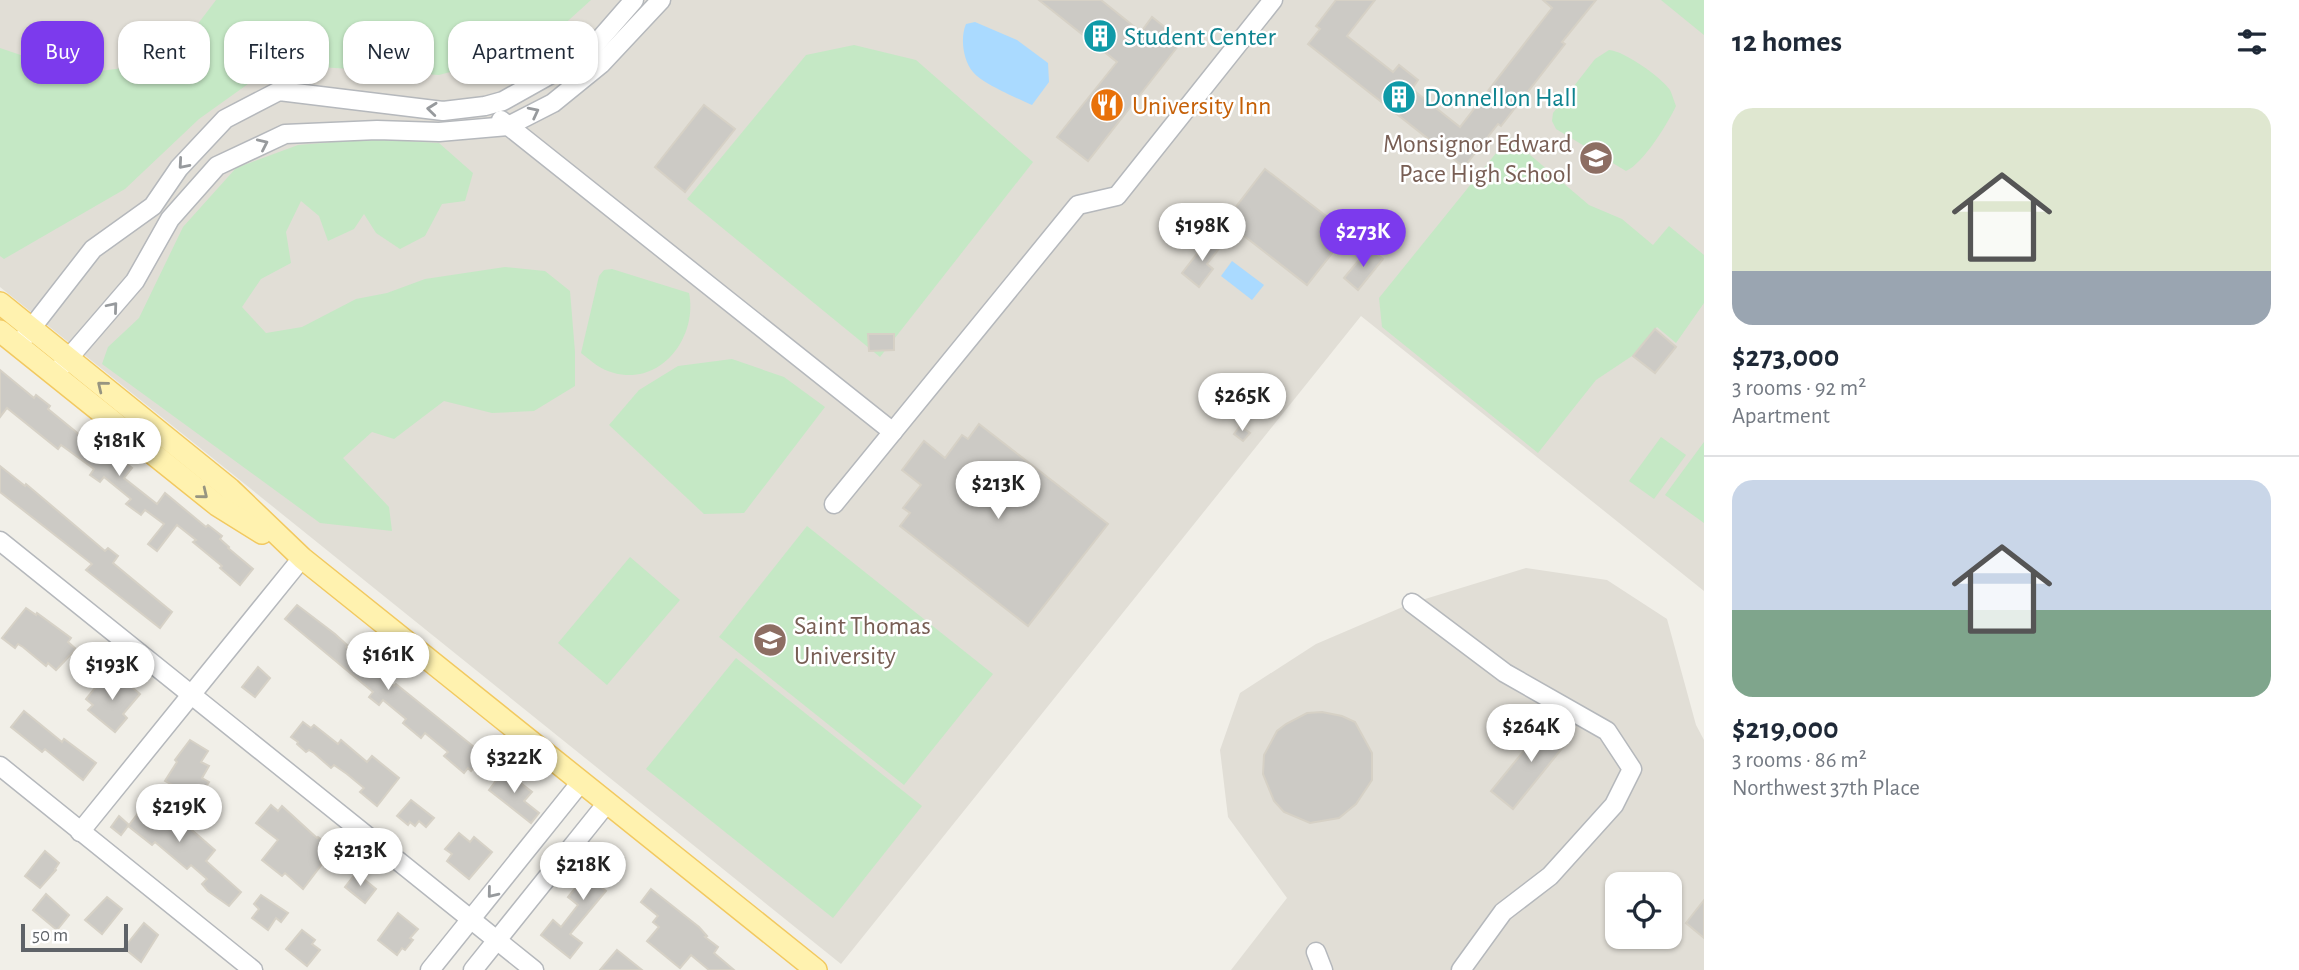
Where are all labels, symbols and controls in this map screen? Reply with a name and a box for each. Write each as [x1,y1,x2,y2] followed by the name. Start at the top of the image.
[1081,17,1119,55] building icon: Student Center
[21,21,104,84] chip: Buy
[118,21,210,84] chip: Rent
[224,21,329,84] chip: Filters
[343,21,434,84] chip: New
[448,21,598,84] chip: Apartment
[2233,23,2271,61] icon: filters
[1124,24,1277,50] place label: Student Center
[1732,27,1842,57] text: 12 homes
[1380,78,1418,116] building icon: Donnellon Hall
[1424,85,1577,111] place label: Donnellon Hall
[1088,86,1126,124] restaurant icon: University Inn
[1132,93,1271,119] place label: University Inn
[426,102,438,117] one-way arrow
[527,107,539,121] one-way arrow
[1383,131,1572,187] place label: Monsignor Edward Pace High School
[256,139,268,153] one-way arrow
[1577,139,1615,177] school or university icon: Monsignor Edward Pace High School
[1939,154,2065,280] icon: home
[179,156,191,169] one-way arrow
[1153,204,1251,263] pin: $198K
[1314,210,1412,269] pin: $273K
[1175,214,1229,237] text: $198K
[1336,220,1390,243] text: $273K
[105,302,117,315] one-way arrow
[1732,342,1839,372] text: $273,000
[1193,374,1291,433] pin: $265K
[1732,377,1866,400] text: 3 rooms · 92 m²
[97,382,110,394] one-way arrow
[1214,384,1270,407] text: $265K
[1732,405,1830,428] text: Apartment
[70,419,168,478] pin: $181K
[93,429,145,452] text: $181K
[949,462,1047,521] pin: $213K
[972,472,1024,495] text: $213K
[195,486,208,498] one-way arrow
[1939,526,2065,652] icon: home
[794,613,931,669] place label: Saint Thomas University
[751,621,789,659] school or university icon: Saint Thomas University
[339,632,437,692] pin: $161K
[63,642,161,702] pin: $193K
[362,643,414,666] text: $161K
[85,653,139,676] text: $193K
[1482,704,1580,764] pin: $264K
[1732,714,1839,744] text: $219,000
[1502,715,1560,738] text: $264K
[465,736,563,795] pin: $322K
[486,746,542,769] text: $322K
[1732,749,1867,772] text: 3 rooms · 86 m²
[1732,777,1920,800] text: Northwest 37th Place
[130,784,228,844] pin: $219K
[152,795,206,818] text: $219K
[311,828,409,888] pin: $213K
[334,839,386,862] text: $213K
[534,842,632,902] pin: $218K
[556,853,610,876] text: $218K
[1605,872,1682,949] map controls
[1605,872,1682,949] button: locate
[488,885,501,897] one-way arrow
[21,921,128,953] scale bar
[32,926,68,945] text: 50 m

